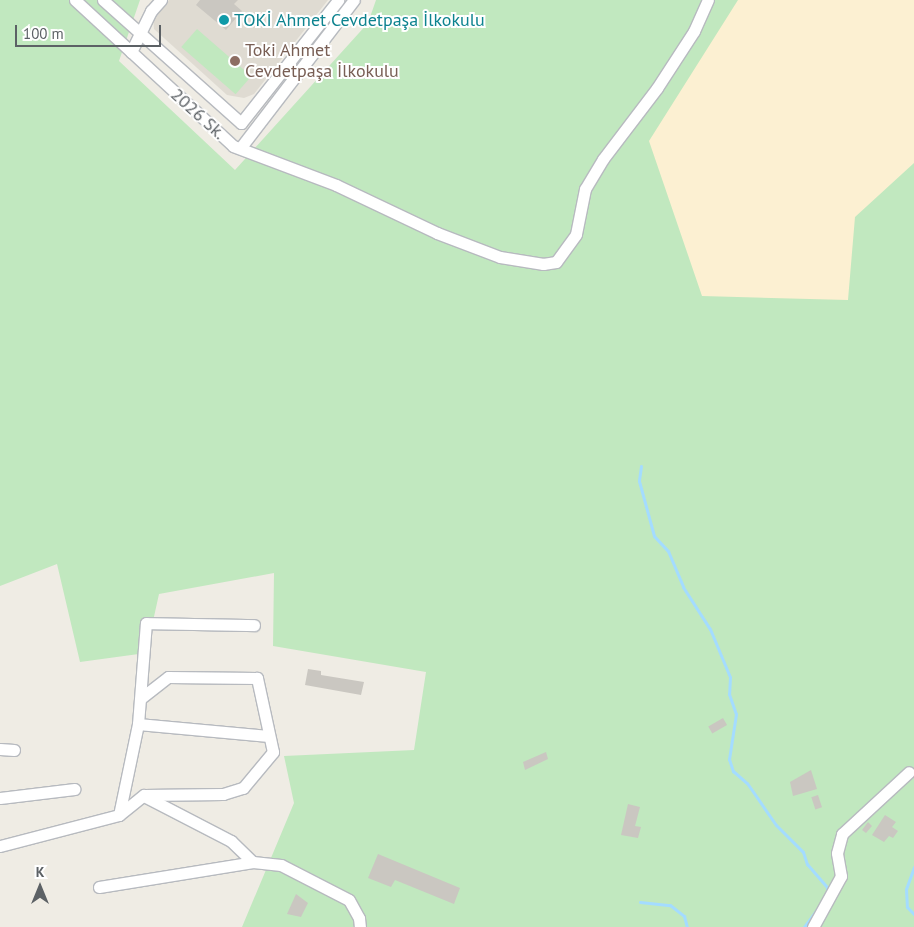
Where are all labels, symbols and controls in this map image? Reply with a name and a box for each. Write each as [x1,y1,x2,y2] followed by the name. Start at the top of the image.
[234,9,485,31] place label: TOKİ Ahmet Cevdetpaşa İlkokulu
[218,14,230,26] marker: TOKİ Ahmet Cevdetpaşa İlkokulu
[18,15,164,47] scale bar
[23,24,64,43] text: 100 m
[245,40,399,82] place label: Toki Ahmet Cevdetpaşa İlkokulu
[229,55,241,67] marker: Toki Ahmet Cevdetpaşa İlkokulu
[166,84,230,144] street label: 2026 Sk.
[15,862,65,912] north arrow
[36,863,44,881] text: K

